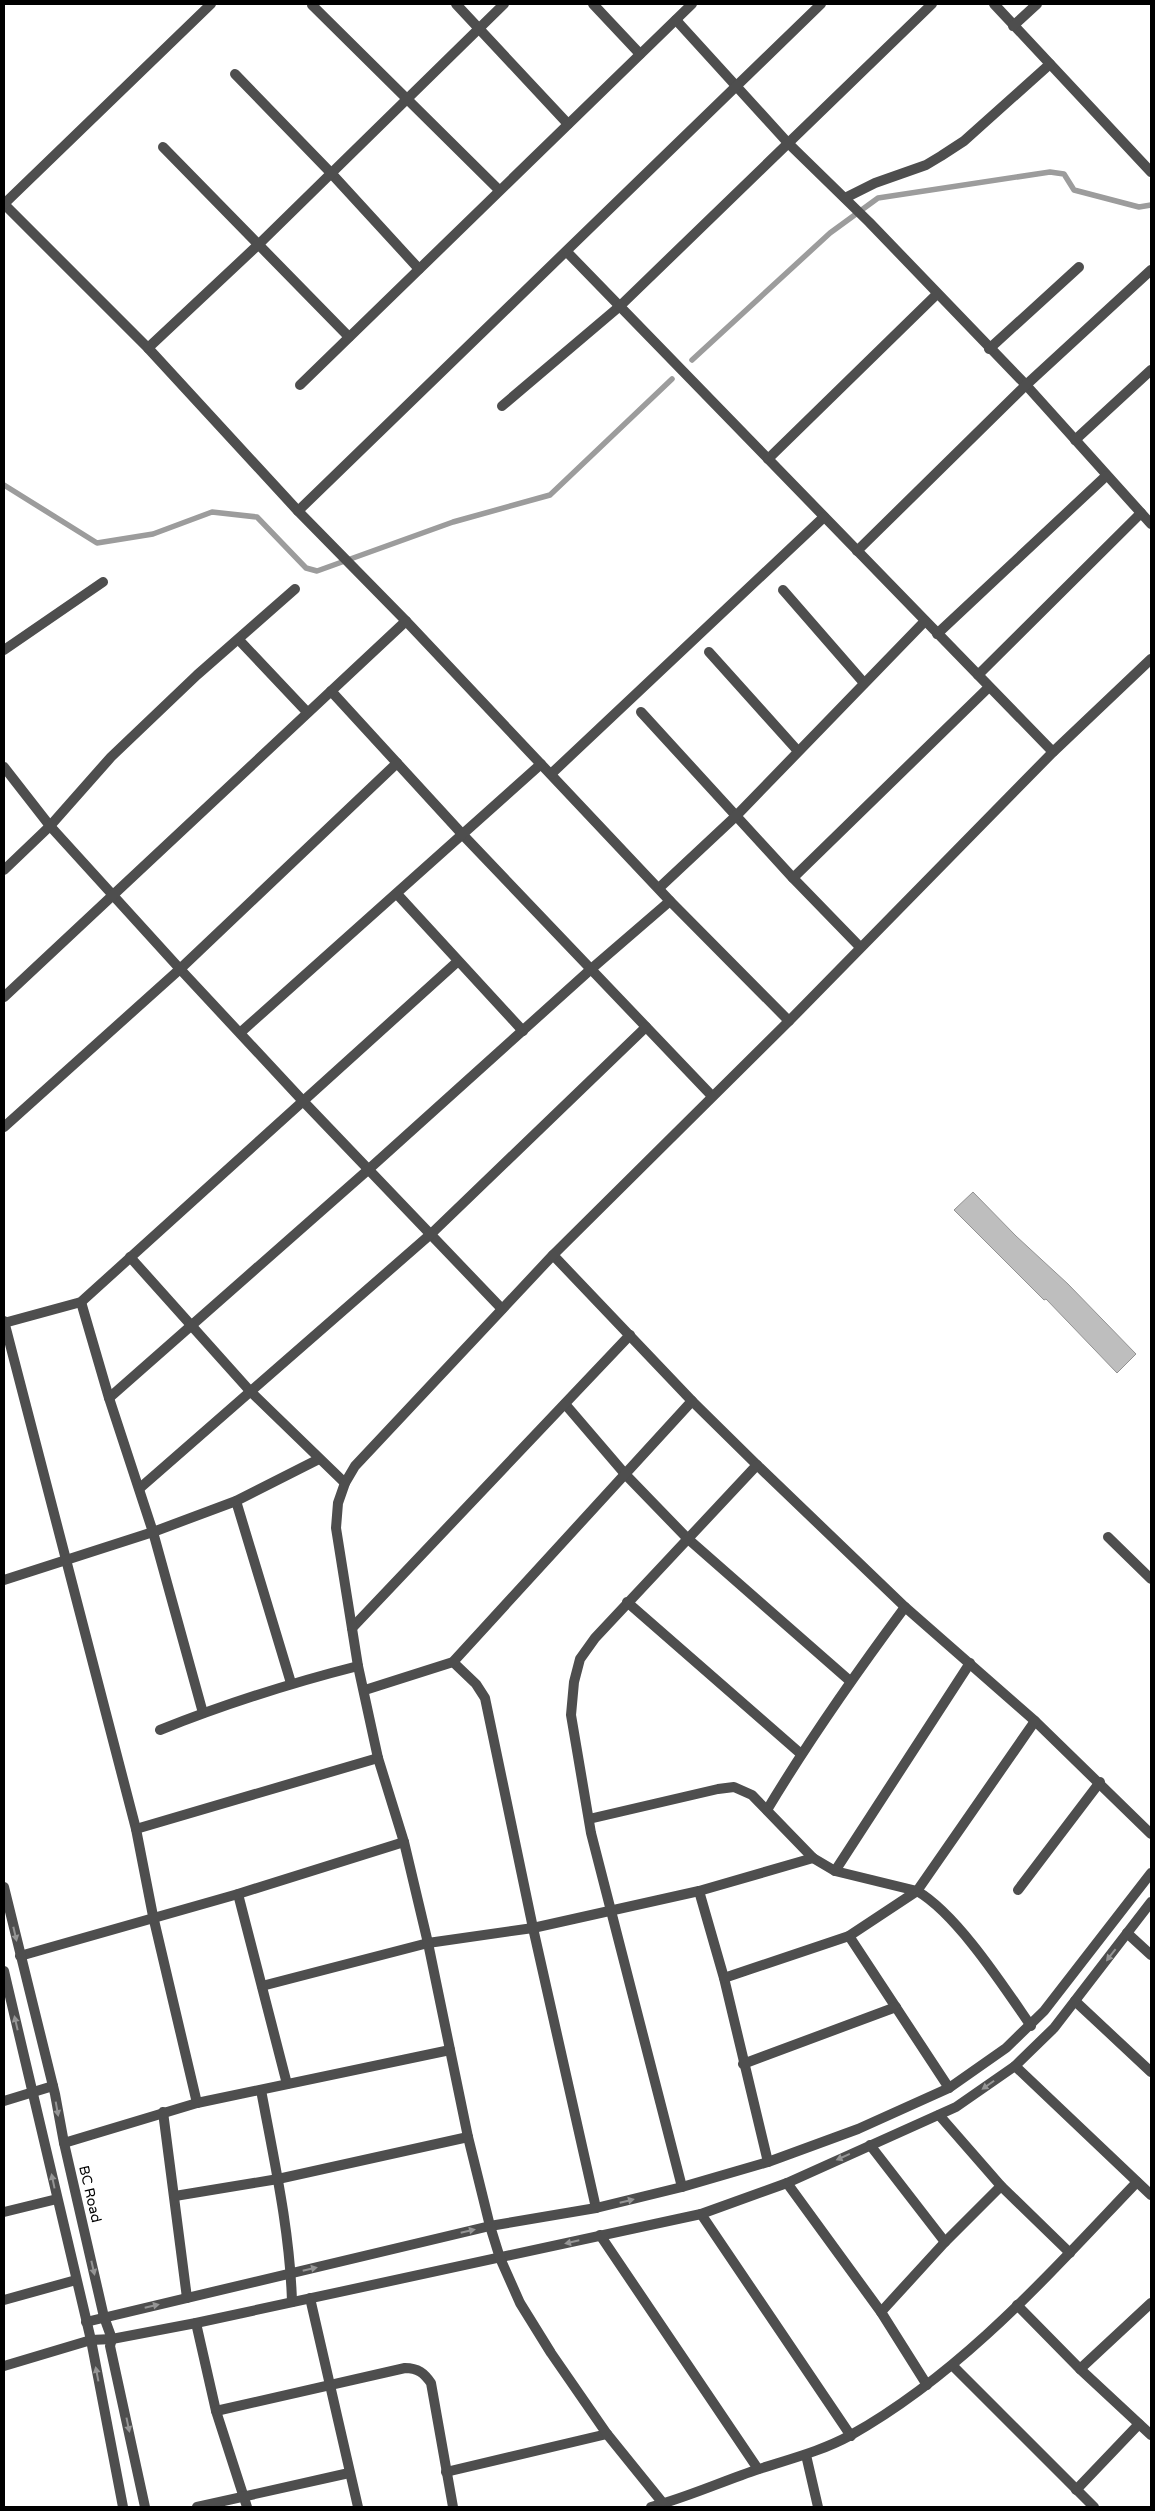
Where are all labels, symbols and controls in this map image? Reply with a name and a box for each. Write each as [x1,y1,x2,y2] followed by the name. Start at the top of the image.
[11,1927,19,1942] one-way arrow
[1105,1948,1116,1961] one-way arrow
[12,2015,20,2030] one-way arrow
[981,2080,995,2090] one-way arrow
[54,2101,62,2117] one-way arrow
[836,2154,850,2162] one-way arrow
[75,2164,105,2224] street label: BC Road
[49,2172,57,2188] one-way arrow
[620,2196,635,2204] one-way arrow
[460,2227,475,2235] one-way arrow
[565,2238,580,2246] one-way arrow
[89,2260,97,2275] one-way arrow
[302,2265,317,2273] one-way arrow
[144,2302,159,2310] one-way arrow
[92,2365,100,2381] one-way arrow
[124,2418,132,2434] one-way arrow

